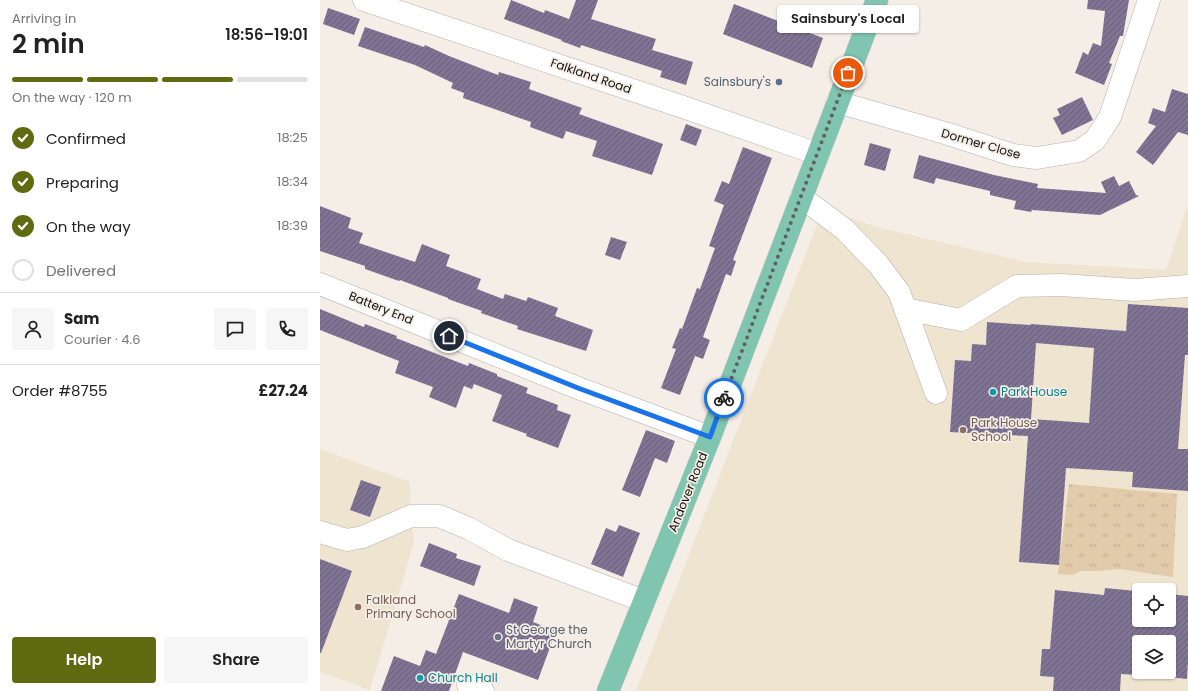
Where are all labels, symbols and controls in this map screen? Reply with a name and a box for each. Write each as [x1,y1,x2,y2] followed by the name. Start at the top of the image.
[777,5,919,33] callout: Sainsbury's Local
[12,9,76,28] text: Arriving in
[791,9,905,28] text: Sainsbury's Local
[225,24,308,45] text: 18:56–19:01
[12,26,85,62] text: 2 min
[548,54,634,97] street label: Falkland Road
[831,56,865,90] pin
[837,62,859,84] icon: bag
[704,73,771,90] place label: Sainsbury's
[774,77,784,87] marker: Sainsbury's
[12,88,132,107] text: On the way · 120 m
[940,124,1023,163] street label: Dormer Close
[12,127,34,149] icon: check
[46,128,126,149] text: Confirmed
[277,128,308,147] text: 18:25
[12,171,34,193] icon: check
[46,172,119,193] text: Preparing
[277,172,308,191] text: 18:34
[12,215,34,237] icon: check
[46,216,131,237] text: On the way
[277,216,308,235] text: 18:39
[46,260,116,281] text: Delivered
[346,287,416,328] street label: Battery End
[12,308,54,350] button: person
[64,308,99,329] text: Sam
[214,308,256,350] button: chat
[266,308,308,350] button: phone
[432,319,466,353] pin
[438,325,460,347] icon: home
[64,330,141,349] text: Courier · 4.6
[704,378,744,418] courier
[12,380,108,401] text: Order #8755
[259,380,308,401] text: £27.24
[1001,383,1067,400] place label: Park House
[713,387,735,409] icon: bike
[988,387,998,397] marker: Park House
[971,414,1037,445] place label: Park House School
[958,425,968,435] marker: Park House School
[664,449,711,534] street label: Andover Road
[1132,583,1176,679] map controls
[1132,583,1176,627] button: locate
[366,591,456,622] place label: Falkland Primary School
[353,602,363,612] marker: Falkland Primary School
[506,621,592,652] place label: St George the Martyr Church
[493,632,503,642] marker: St George the Martyr Church
[1132,635,1176,679] button: layers
[12,637,156,683] button: Help
[164,637,308,683] button: Share
[428,669,498,686] place label: Church Hall
[415,673,425,683] marker: Church Hall

